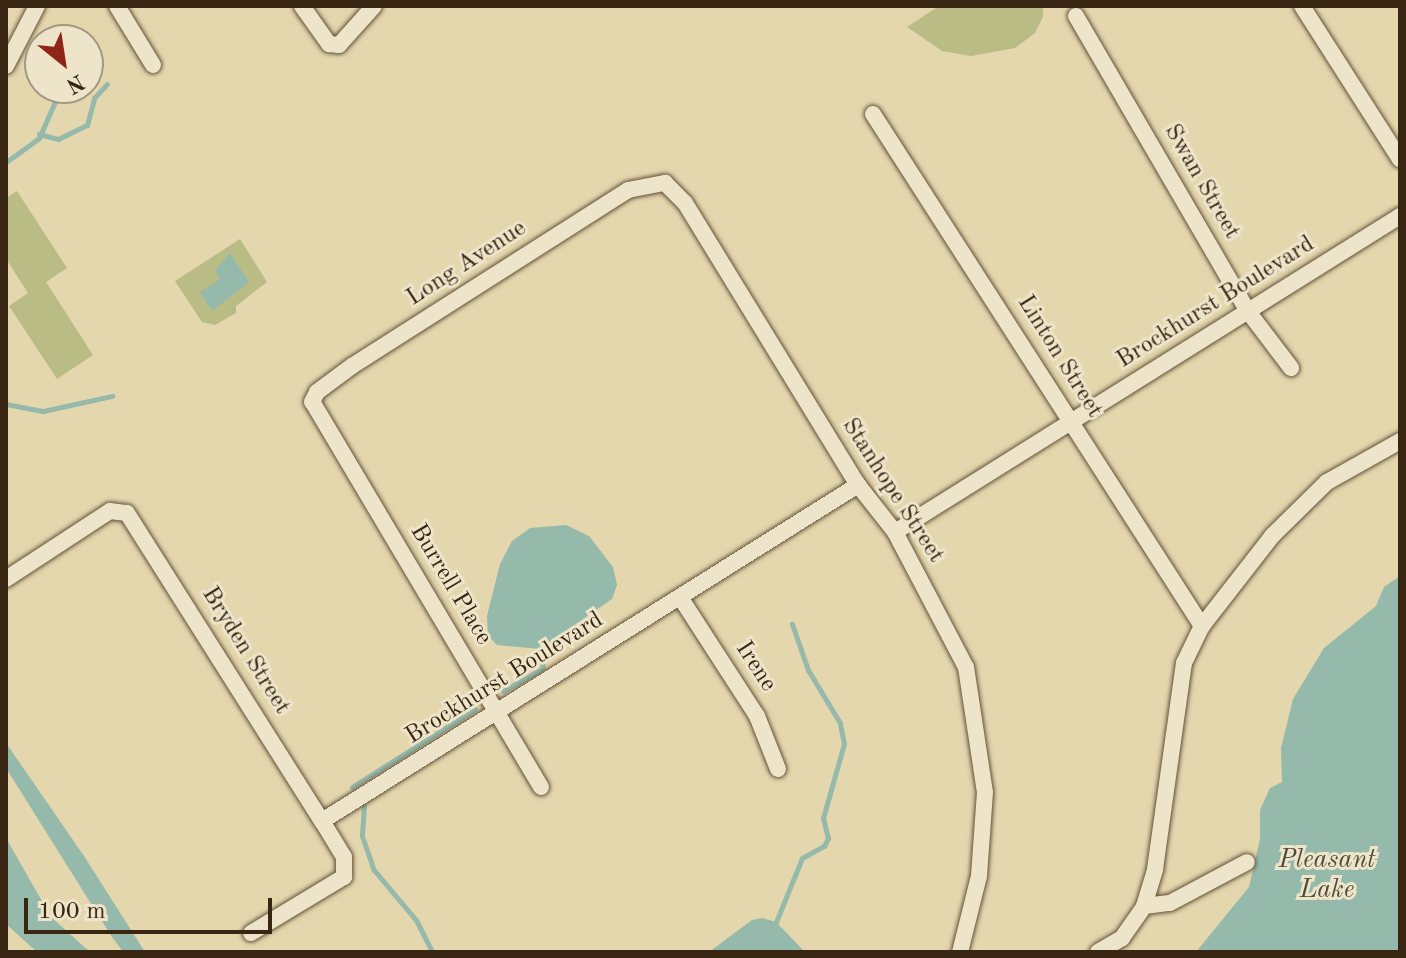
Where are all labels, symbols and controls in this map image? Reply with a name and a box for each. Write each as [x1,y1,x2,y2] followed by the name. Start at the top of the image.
[24,24,104,104] north arrow
[62,69,88,97] text: N
[1157,119,1245,245] street label: Swan Street
[402,215,532,313] street label: Long Avenue
[1112,231,1320,375] street label: Brockhurst Boulevard
[1010,290,1108,424] street label: Linton Street
[834,413,950,569] street label: Stanhope Street
[403,519,497,651] street label: Burrell Place
[194,582,296,720] street label: Bryden Street
[401,607,609,751] street label: Brockhurst Boulevard
[728,636,782,698] street label: Irene
[1278,845,1376,906] water label: Pleasant Lake
[28,882,276,932] scale bar
[38,900,106,924] text: 100 m

